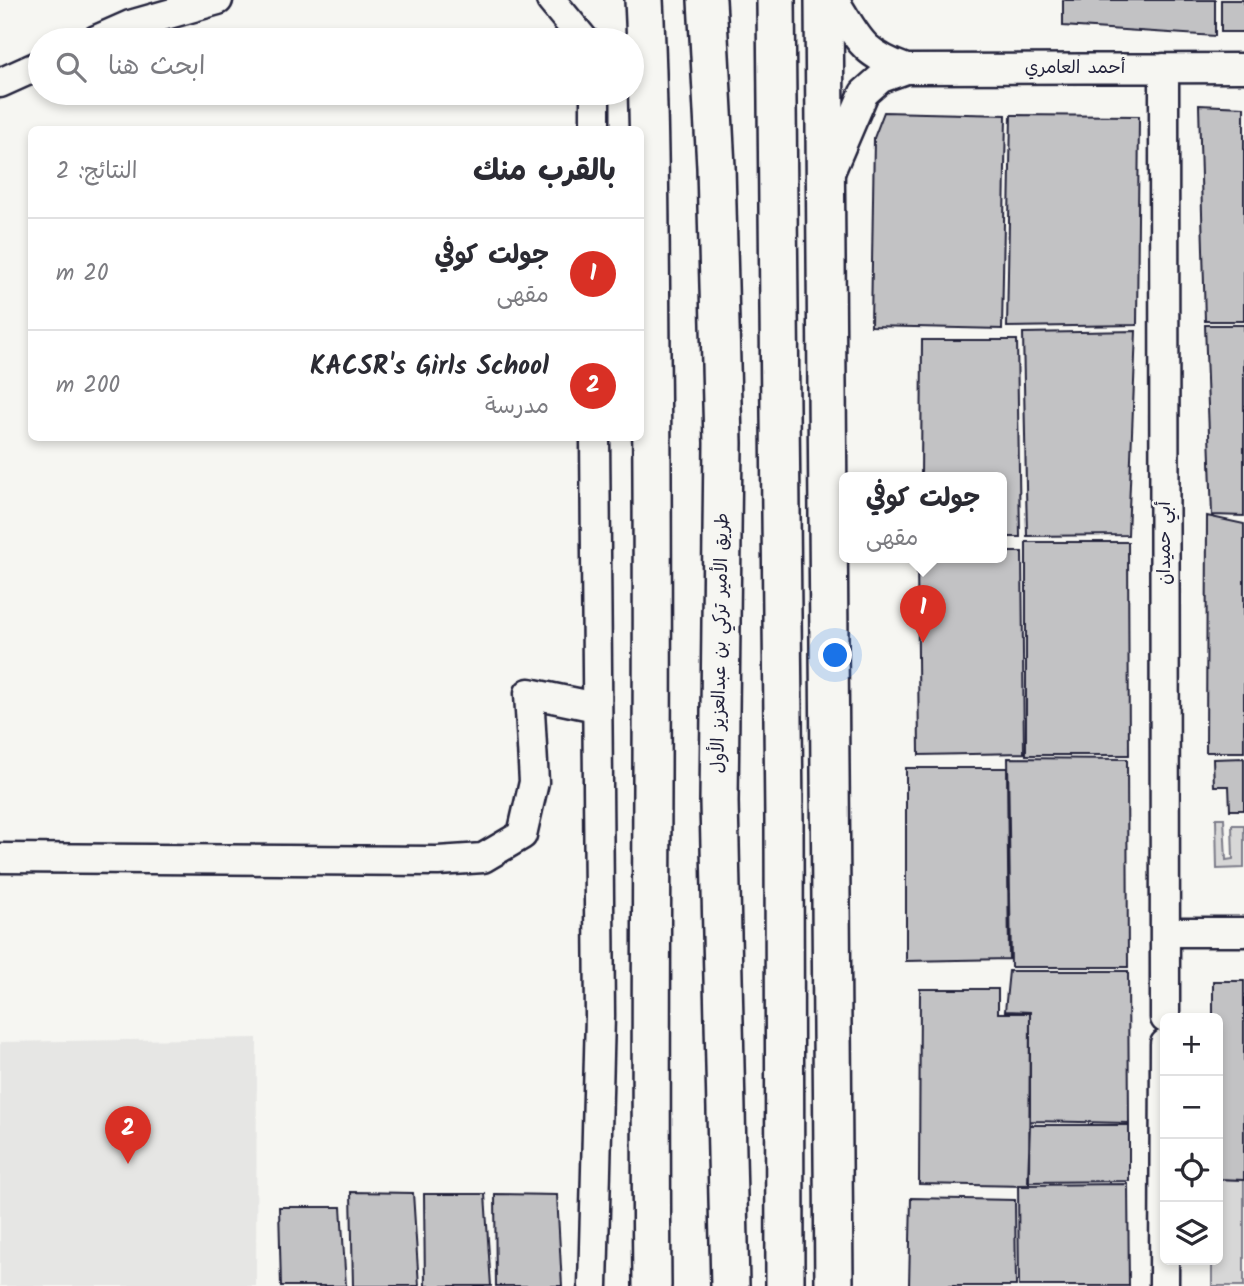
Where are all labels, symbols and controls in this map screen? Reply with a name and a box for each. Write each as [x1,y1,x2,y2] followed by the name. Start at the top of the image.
[28,28,644,105] search box
[108,46,205,88] text: ابحث هنا
[52,48,90,86] icon: search
[1025,54,1126,83] street label: أحمد العامري
[473,148,616,196] text: بالقرب منك
[56,154,137,190] text: النتائج: 2
[434,235,549,277] text: جولت كوفي
[56,256,108,292] text: 20 m
[590,256,596,292] text: 1
[496,278,549,314] text: مقهى
[310,346,549,388] text: KACSR's Girls School
[56,368,120,404] text: 200 m
[586,368,600,404] text: 2
[485,389,549,425] text: مدرسة
[839,472,1007,563] popup
[866,478,980,520] text: جولت كوفي
[1151,501,1180,585] street label: أبي حميدان
[704,512,738,774] street label: طريق الأمير تركي بن عبدالعزيز الأول
[866,521,918,557] text: مقهى
[900,585,946,643] pin: 1
[818,638,852,672] your location
[1160,1013,1223,1265] map controls
[1160,1013,1223,1076] button: +
[1160,1076,1223,1139] button: −
[105,1106,151,1164] pin: 2
[1160,1139,1223,1202] button: locate
[1160,1202,1223,1265] button: layers

